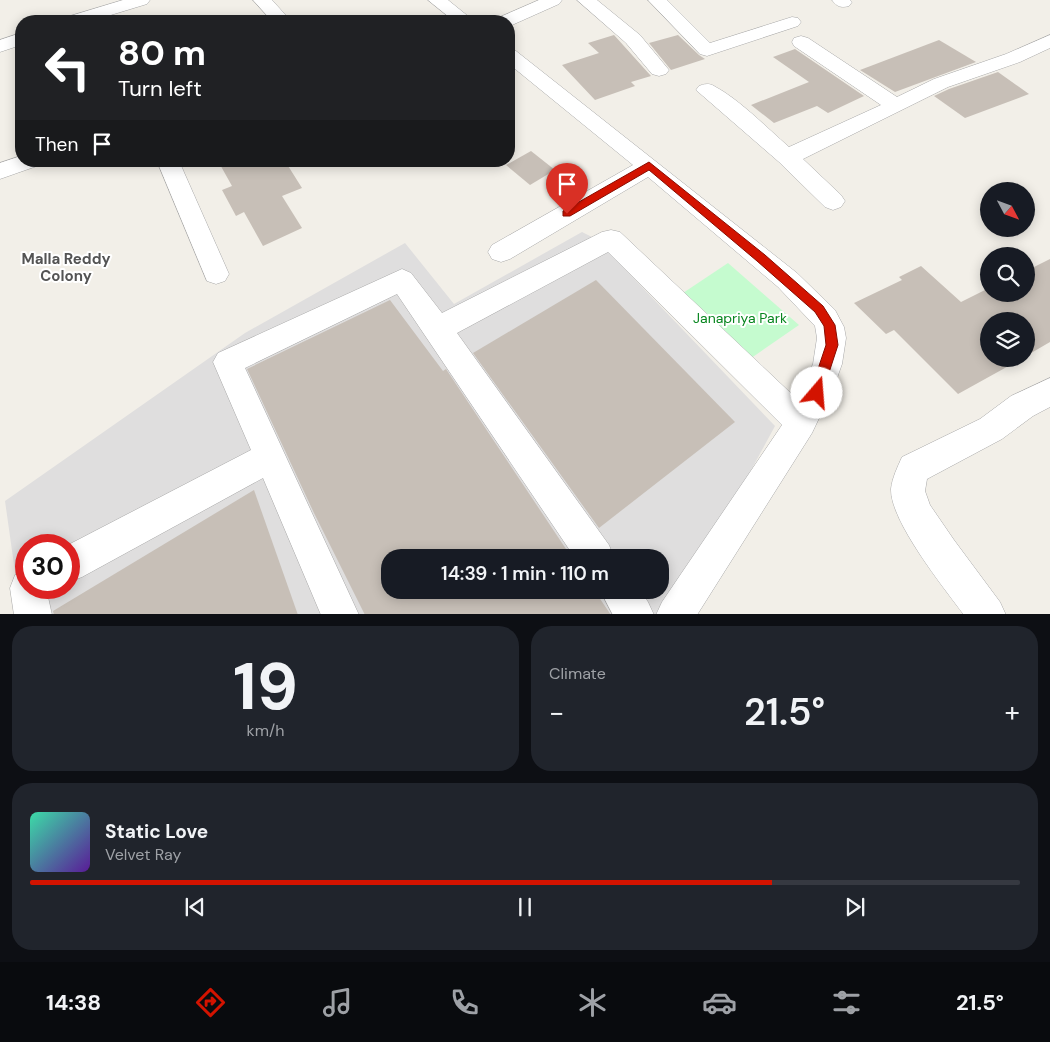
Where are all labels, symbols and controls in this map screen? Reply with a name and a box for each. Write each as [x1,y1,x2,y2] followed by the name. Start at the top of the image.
[118,30,206,76] text: 80 m
[35,35,100,100] icon: left
[118,74,202,103] text: Turn left
[88,130,116,158] icon: arrive
[35,132,78,157] text: Then
[546,163,588,214] pin
[553,170,581,198] icon: arrive
[980,182,1035,238] north arrow
[980,182,1035,367] map controls
[980,247,1035,302] button: search
[21,249,111,286] district label: Malla Reddy Colony
[693,309,787,327] park label: Janapriya Park
[980,312,1035,367] button: layers
[790,366,842,418] position arrow
[15,534,80,599] speed limit sign: 30
[441,561,609,586] text: 14:39 · 1 min · 110 m
[233,645,298,729] text: 19
[549,663,606,684] text: Climate
[744,687,825,737] text: 21.5°
[549,694,564,731] text: −
[1005,694,1020,731] text: +
[247,720,284,741] text: km/h
[105,819,208,844] text: Static Love
[105,844,181,865] text: Velvet Ray
[181,893,209,921] icon: previous
[511,893,539,921] icon: pause
[841,893,869,921] icon: next
[193,985,228,1020] icon: directions
[320,985,355,1020] icon: music
[447,985,482,1020] icon: phone
[575,985,610,1020] icon: climate
[702,985,737,1020] icon: car
[829,985,864,1020] icon: filters
[46,988,101,1017] text: 14:38
[956,988,1004,1017] text: 21.5°

